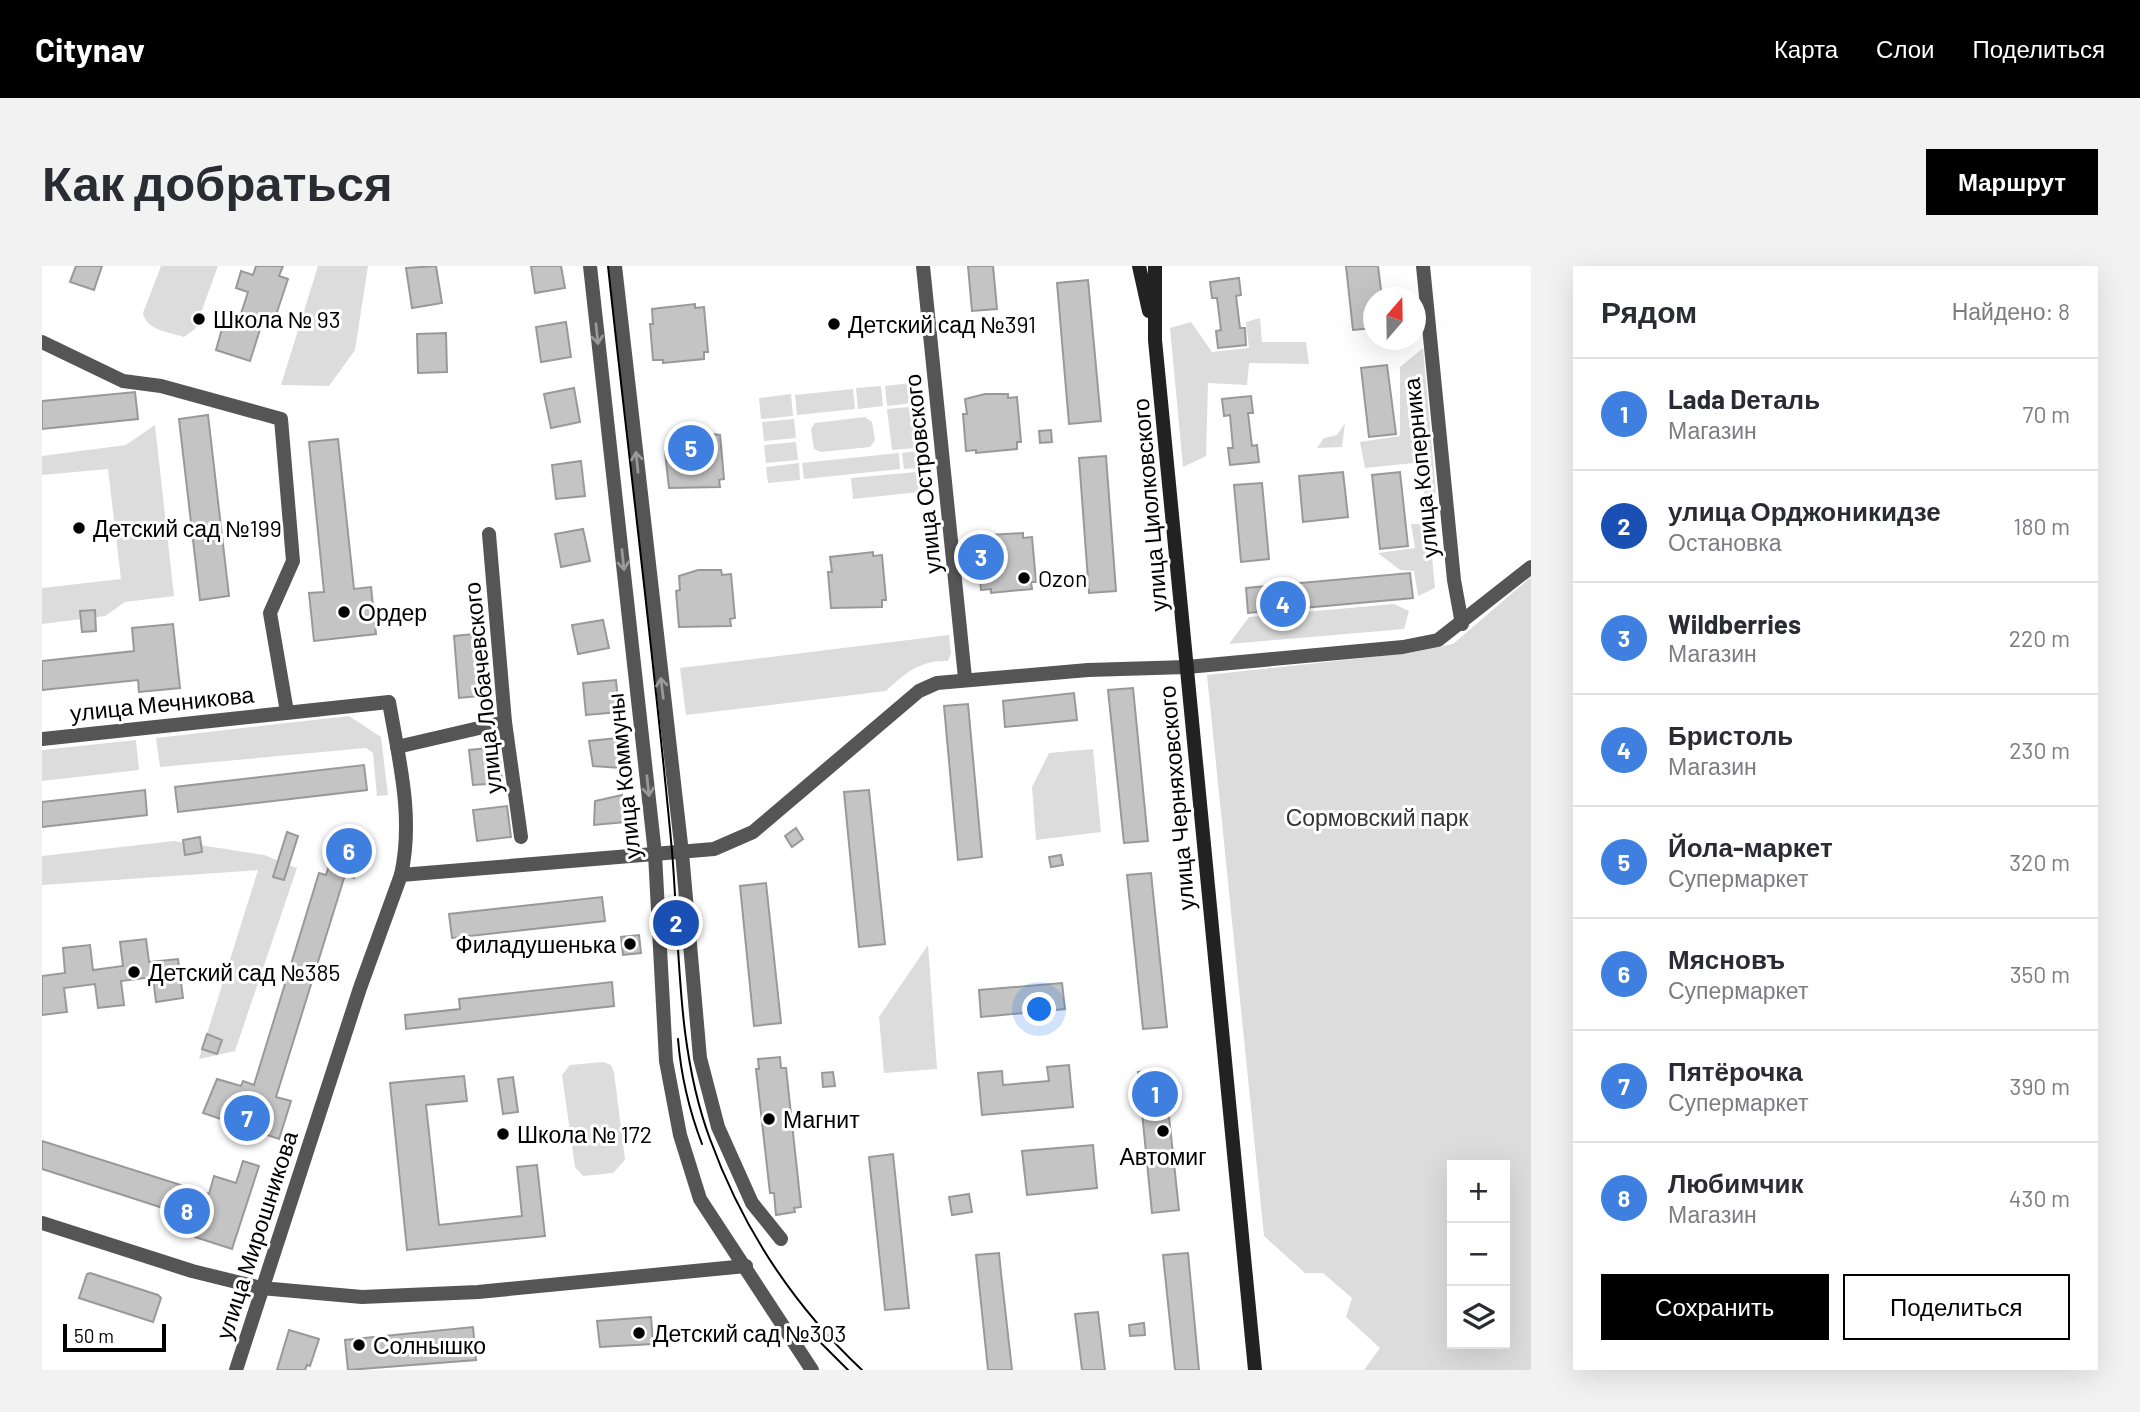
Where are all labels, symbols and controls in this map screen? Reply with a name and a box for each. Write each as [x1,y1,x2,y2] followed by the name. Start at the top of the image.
[35,29,145,69] text: Citynav
[1774,34,1838,63] text: Карта
[1876,34,1934,63] text: Слои
[1972,34,2105,63] text: Поделиться
[1926,149,2098,215] button: Маршрут
[42,152,393,211] text: Как добраться
[1363,287,1426,350] north arrow
[1601,293,1697,329] text: Рядом
[1952,297,2070,325] text: Найдено: 8
[213,305,341,333] place label: Школа № 93
[848,310,1036,338] place label: Детский сад №391
[191,311,207,327] marker: Школа № 93
[826,316,842,332] marker: Детский сад №391
[591,322,604,345] one-way arrow
[898,373,946,575] street label: улица Островского
[1397,376,1443,559] street label: улица Коперника
[1668,383,1820,414] text: Lada Dеталь
[1126,397,1172,613] street label: улица Циолковского
[1620,400,1628,428] text: 1
[2023,400,2070,428] text: 70 m
[1668,416,1757,444] text: Магазин
[668,422,714,474] pin: 5
[630,451,643,473] one-way arrow
[1668,495,1941,526] text: улица Орджоникидзе
[1618,512,1630,540] text: 2
[2013,512,2070,540] text: 180 m
[93,514,282,542] place label: Детский сад №199
[71,520,87,536] marker: Детский сад №199
[1668,528,1782,556] text: Остановка
[958,531,1004,583] pin: 3
[616,548,629,571] one-way arrow
[1038,564,1087,592] place label: Ozon
[1016,570,1032,586] marker: Ozon
[1260,578,1306,630] pin: 4
[457,581,507,795] street label: улица Лобачевского
[358,598,427,626] place label: Ордер
[336,604,352,620] marker: Ордер
[1668,608,1801,639] text: Wildberries
[1618,624,1630,652] text: 3
[2009,624,2070,652] text: 220 m
[1668,639,1757,667] text: Магазин
[656,677,669,699] one-way arrow
[69,679,255,727] street label: улица Мечникова
[1152,685,1200,911] street label: улица Черняховского
[600,692,646,860] street label: улица Коммуны
[1668,719,1793,750] text: Бристоль
[1617,736,1631,764] text: 4
[2009,736,2070,764] text: 230 m
[1668,752,1757,780] text: Магазин
[642,774,655,797] one-way arrow
[1286,803,1469,831] park label: Сормовский парк
[326,825,372,877] pin: 6
[1668,831,1833,862] text: Йола-маркет
[1618,848,1630,876] text: 5
[2009,848,2070,876] text: 320 m
[1668,864,1808,892] text: Супермаркет
[653,897,699,949] pin: 2
[455,930,616,958] place label: Филадушенька
[622,936,638,952] marker: Филадушенька
[1668,943,1785,974] text: Мясновъ
[148,958,340,986] place label: Детский сад №385
[1618,960,1630,988] text: 6
[2010,960,2070,988] text: 350 m
[126,964,142,980] marker: Детский сад №385
[1668,976,1808,1004] text: Супермаркет
[1022,992,1056,1026] your location
[1668,1055,1803,1086] text: Пятёрочка
[1132,1068,1178,1120] pin: 1
[1618,1072,1630,1100] text: 7
[2010,1072,2070,1100] text: 390 m
[1668,1088,1808,1116] text: Супермаркет
[224,1092,270,1144] pin: 7
[783,1105,860,1133] place label: Магнит
[761,1111,777,1127] marker: Магнит
[517,1120,652,1148] place label: Школа № 172
[1155,1123,1171,1139] marker: Автомиг
[495,1126,511,1142] marker: Школа № 172
[209,1127,303,1343] street label: улица Мирошникова
[1119,1142,1207,1170] place label: Автомиг
[1447,1160,1510,1349] map controls
[1447,1160,1510,1223] button: +
[1668,1167,1803,1198] text: Любимчик
[1618,1184,1630,1212] text: 8
[2009,1184,2070,1212] text: 430 m
[164,1185,210,1237] pin: 8
[1668,1200,1757,1228] text: Магазин
[1447,1223,1510,1286] button: −
[1601,1274,1829,1340] button: Сохранить
[1843,1274,2070,1340] button: Поделиться
[1447,1286,1510,1349] button: layers
[653,1319,846,1347] place label: Детский сад №303
[63,1321,166,1353] scale bar
[74,1324,114,1347] text: 50 m
[631,1325,647,1341] marker: Детский сад №303
[373,1331,486,1359] place label: Солнышко
[351,1337,367,1353] marker: Солнышко

